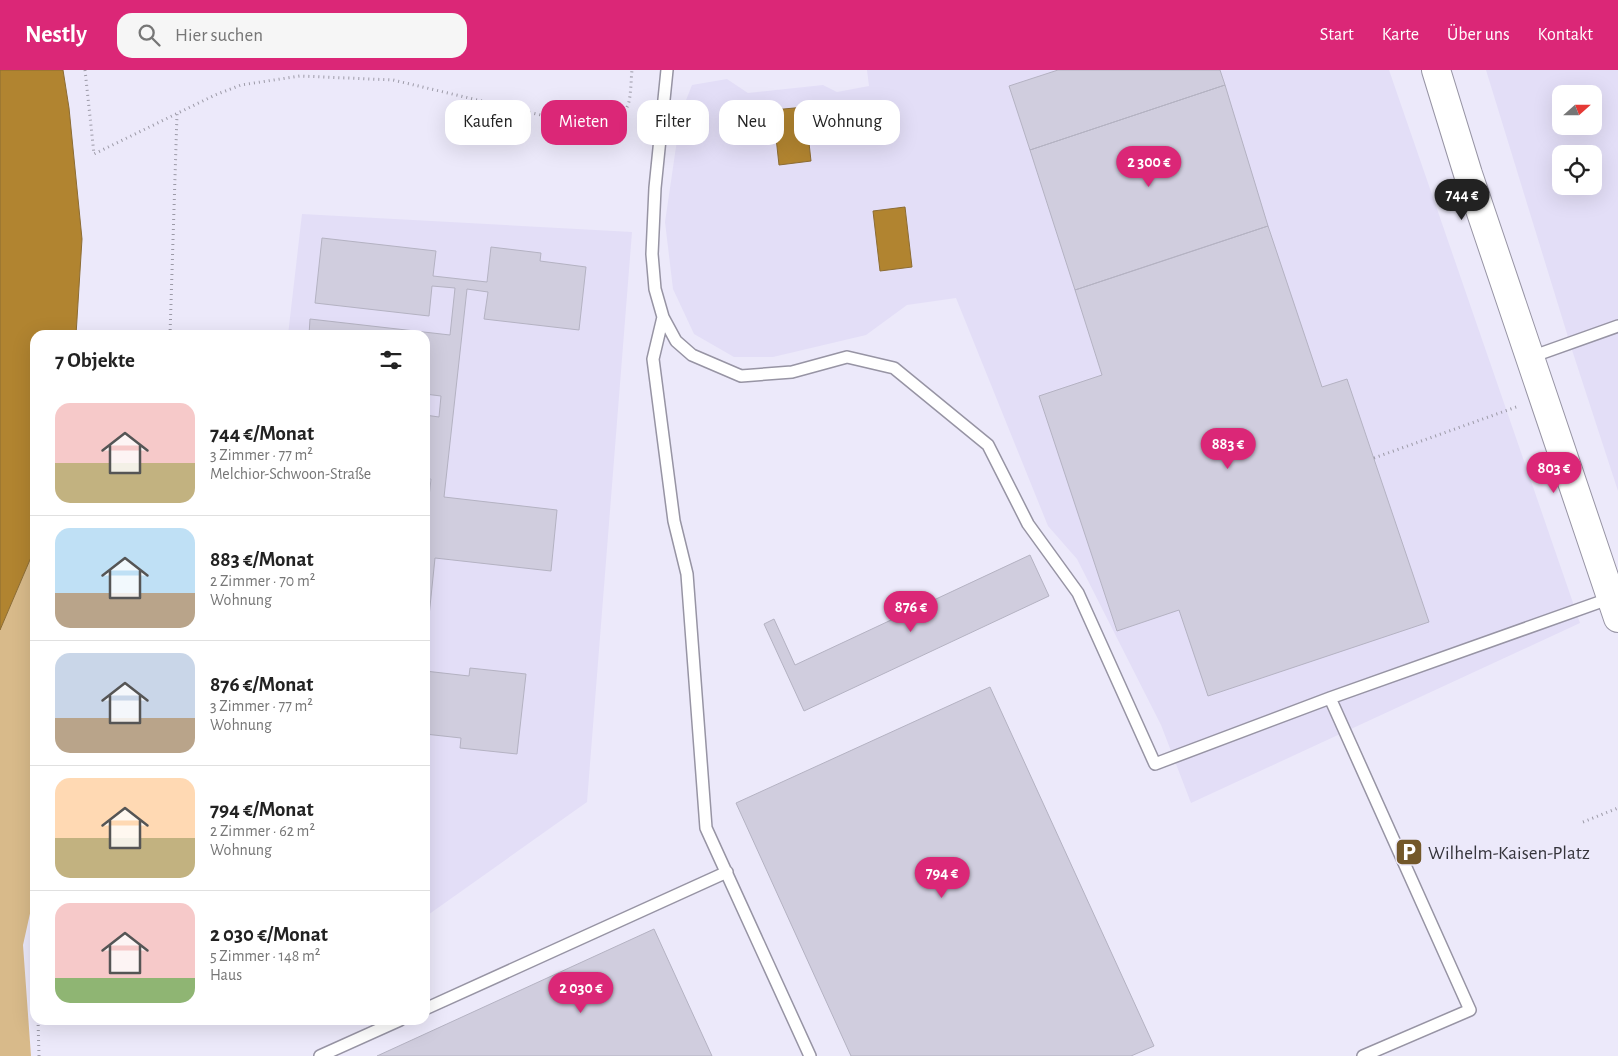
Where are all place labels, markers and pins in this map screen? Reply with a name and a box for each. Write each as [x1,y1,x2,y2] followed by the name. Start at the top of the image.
[1103,146,1195,188] pin: 2 300 €
[1427,178,1497,221] pin: 744 €
[1193,428,1263,470] pin: 883 €
[1519,452,1589,494] pin: 803 €
[876,590,946,633] pin: 876 €
[1394,837,1424,867] parking icon: Wilhelm-Kaisen-Platz
[1428,844,1590,863] place label: Wilhelm-Kaisen-Platz
[907,856,977,899] pin: 794 €
[535,972,627,1014] pin: 2 030 €

